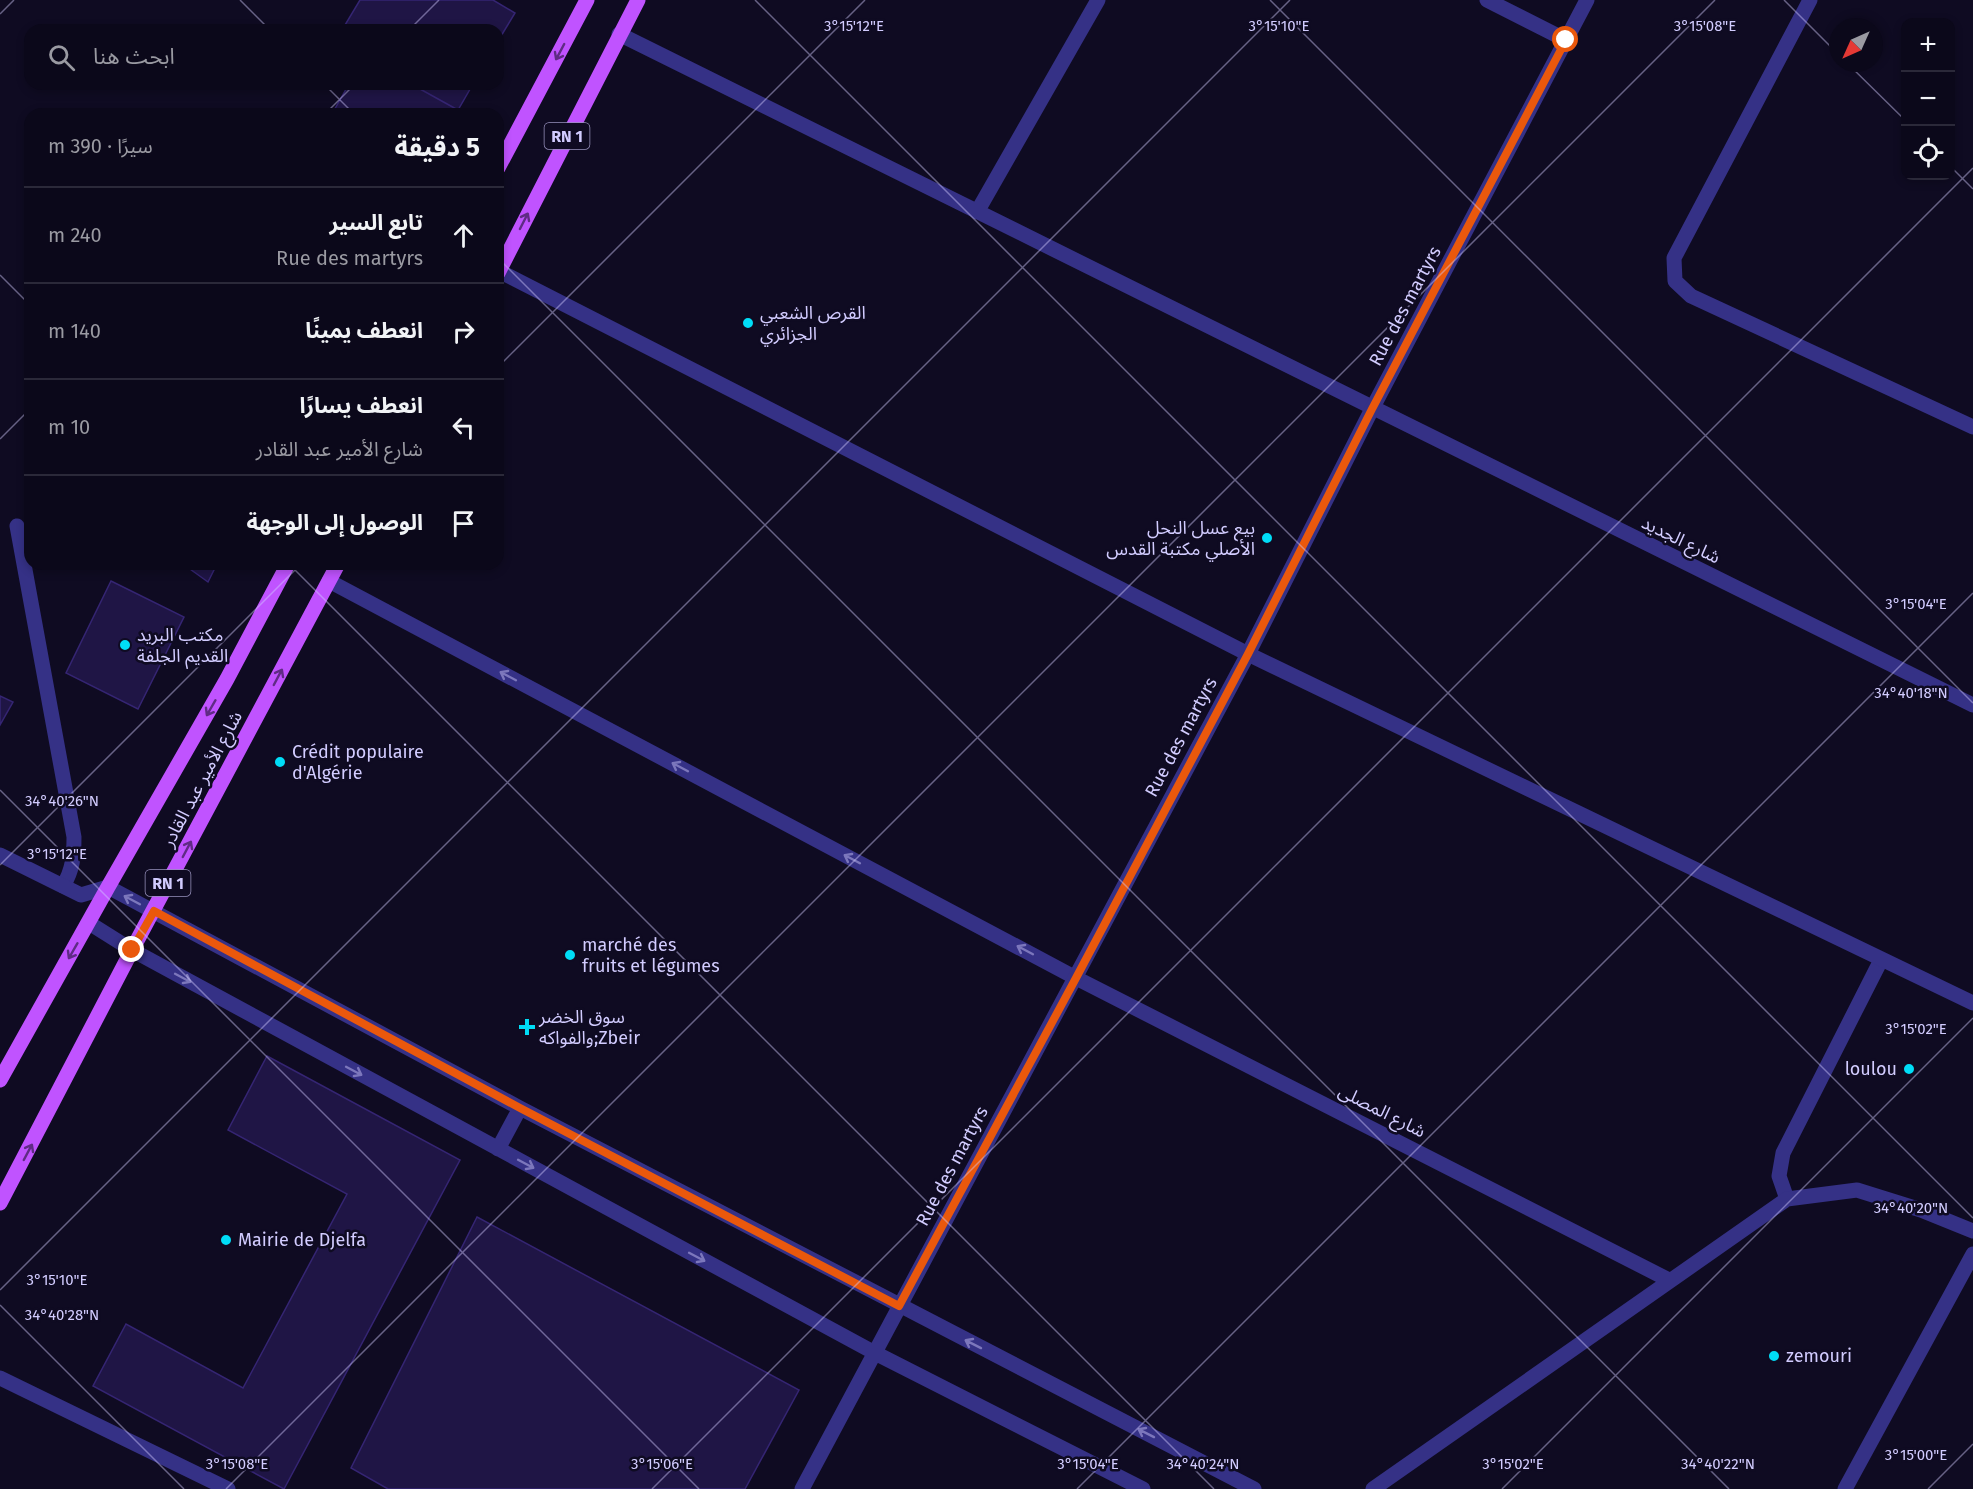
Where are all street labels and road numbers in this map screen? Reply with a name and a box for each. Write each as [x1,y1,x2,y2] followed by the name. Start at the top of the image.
[544,123,590,149] road number: RN 1
[1364,242,1446,370] street label: Rue des martyrs
[1637,512,1724,571] street label: شارع الجديد
[1140,673,1222,801] street label: Rue des martyrs
[156,707,250,853] street label: شارع الأمير عبد القادر
[146,870,190,896] road number: RN 1
[1333,1080,1429,1145] street label: شارع المصلى
[911,1102,993,1230] street label: Rue des martyrs

